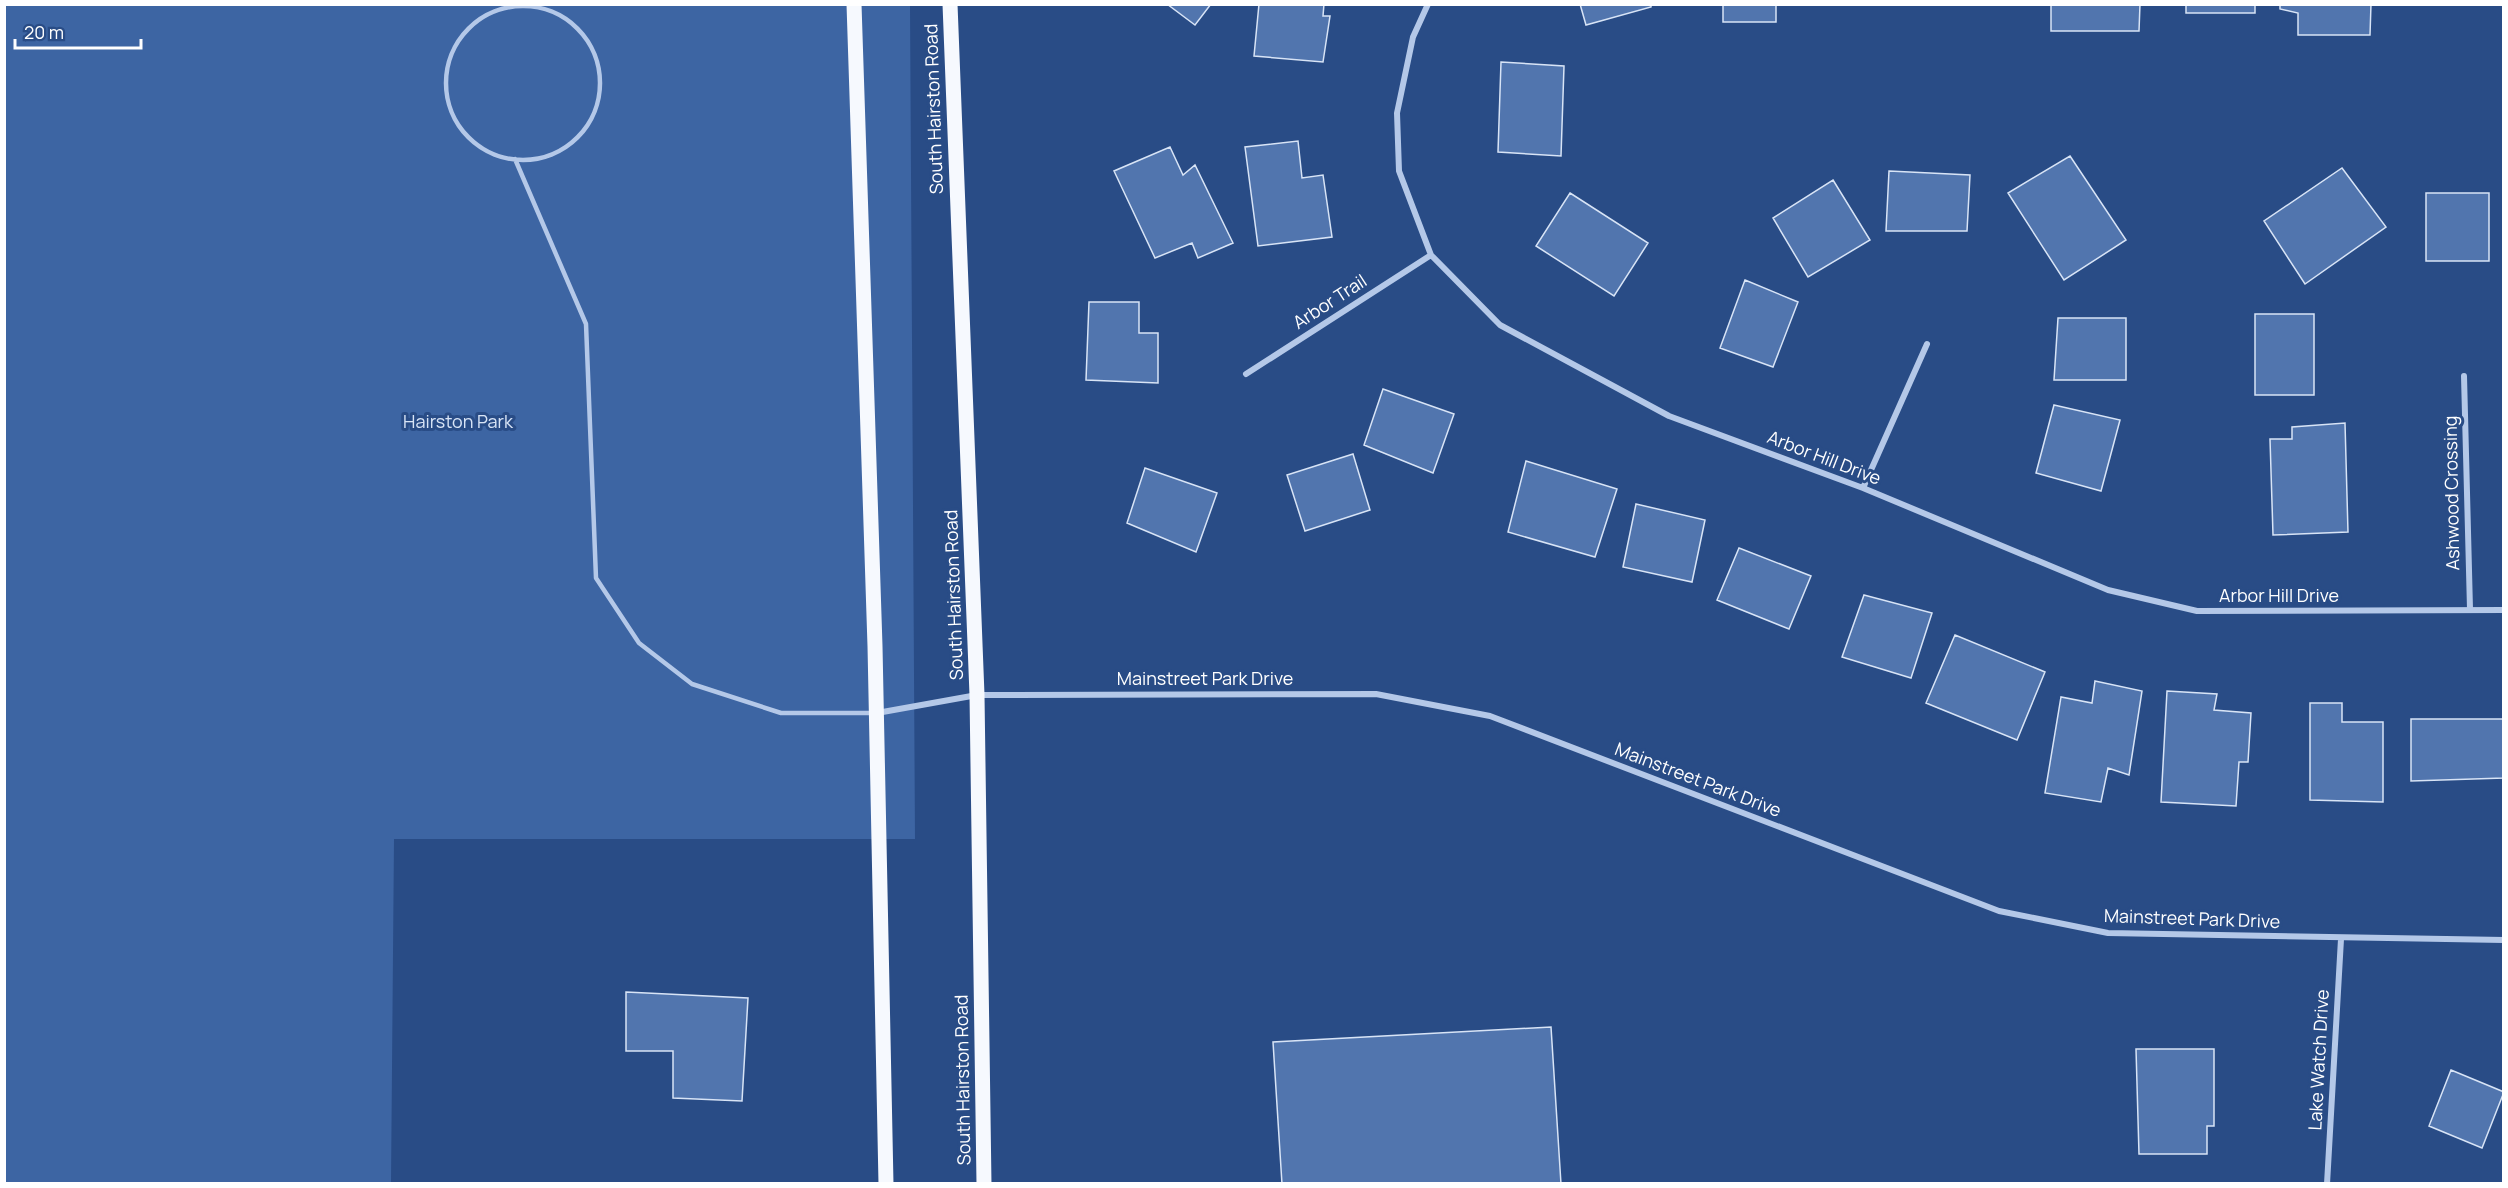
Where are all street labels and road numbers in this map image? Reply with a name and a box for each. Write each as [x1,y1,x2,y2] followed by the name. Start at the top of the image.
[918,23,948,195] street label: South Hairston Road
[1288,268,1371,334] street label: Arbor Trail
[2438,415,2464,571] street label: Ashwood Crossing
[1764,424,1885,490] street label: Arbor Hill Drive
[938,509,968,681] street label: South Hairston Road
[2219,583,2339,607] street label: Arbor Hill Drive
[1117,666,1293,690] street label: Mainstreet Park Drive
[1612,736,1785,822] street label: Mainstreet Park Drive
[2103,903,2281,933] street label: Mainstreet Park Drive
[2302,989,2334,1131] street label: Lake Watch Drive
[949,995,975,1165] street label: South Hairston Road

